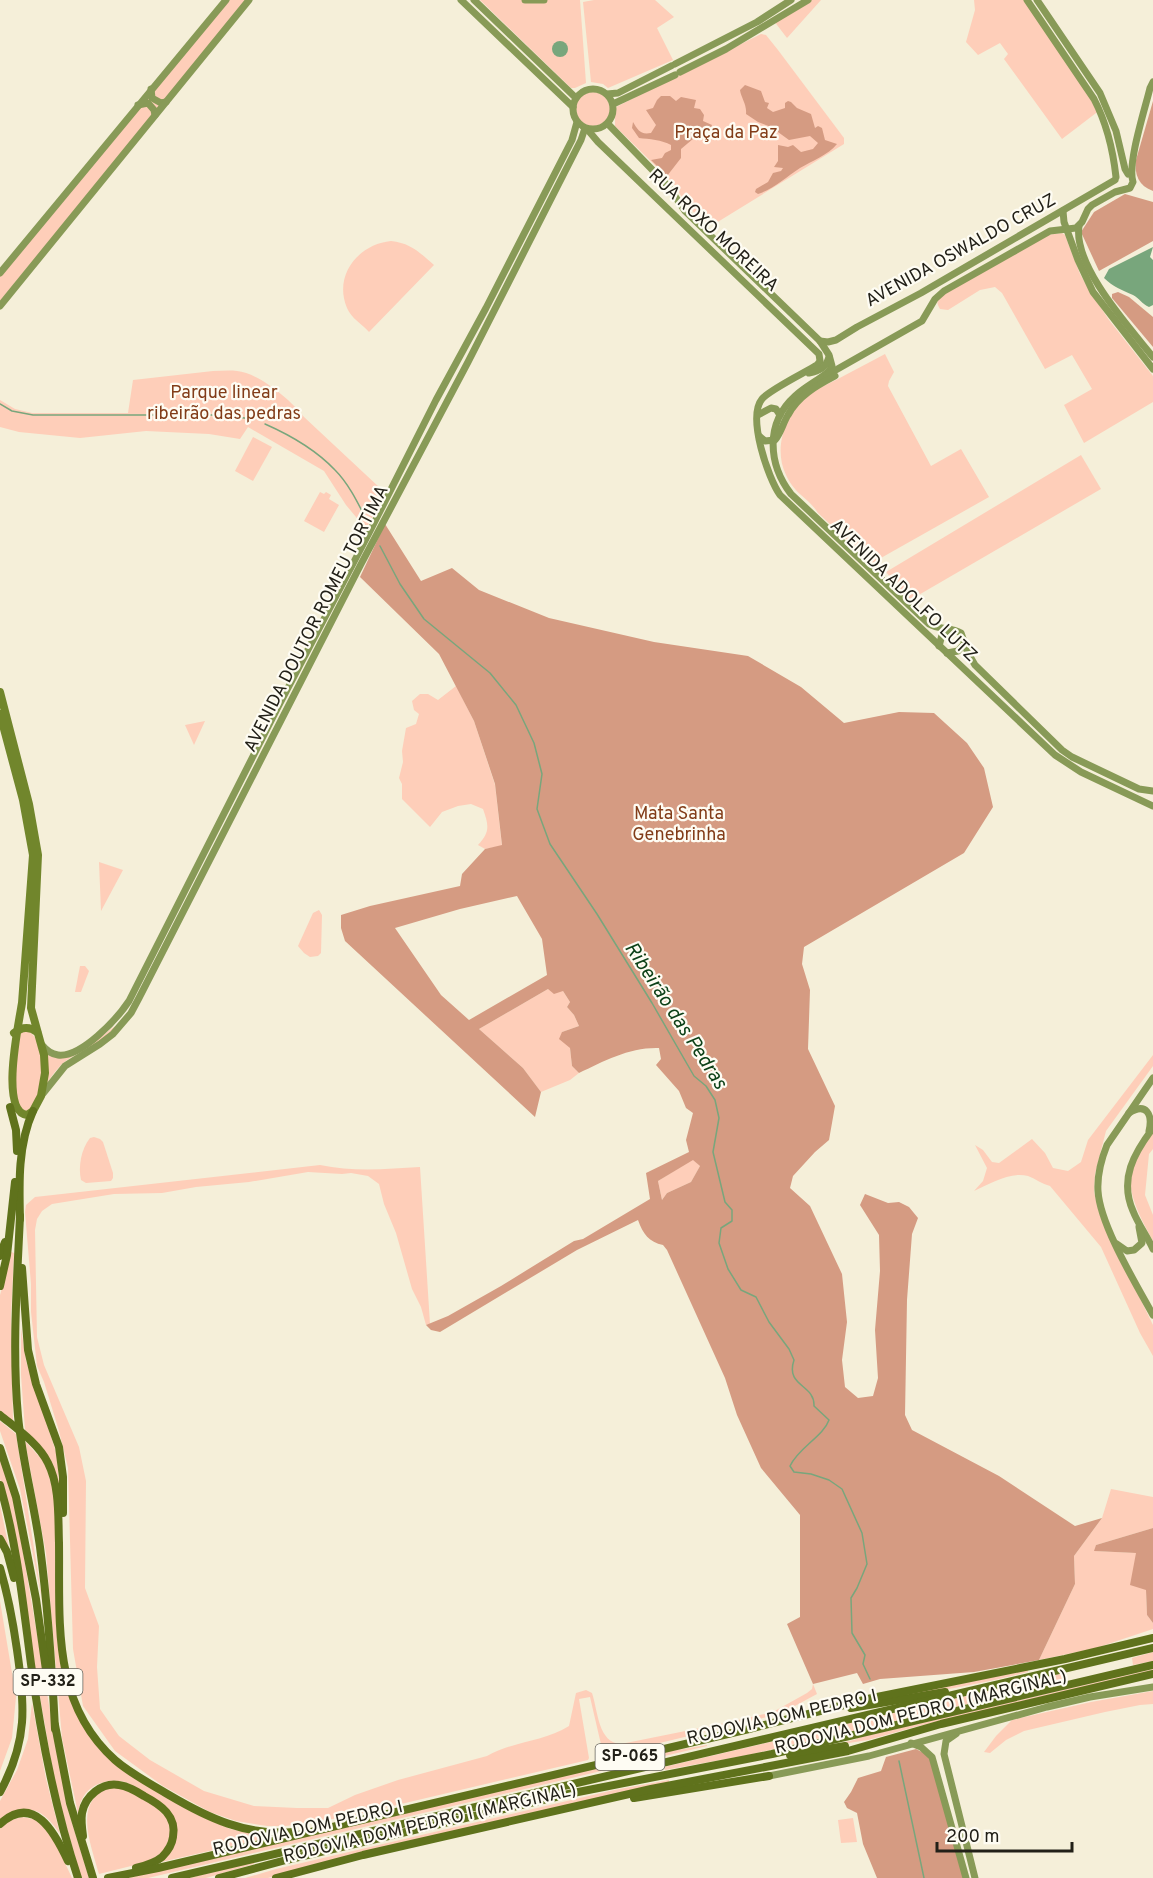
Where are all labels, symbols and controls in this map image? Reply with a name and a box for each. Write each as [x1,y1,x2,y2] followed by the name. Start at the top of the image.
[674,122,778,145] park label: Praça da Paz
[643,165,783,297] street label: RUA ROXO MOREIRA
[862,189,1060,313] street label: AVENIDA OSWALDO CRUZ
[147,382,301,426] park label: Parque linear ribeirão das pedras
[239,482,395,756] street label: AVENIDA DOUTOR ROMEU TORTIMA
[824,515,982,667] street label: AVENIDA ADOLFO LUTZ
[632,803,726,847] park label: Mata Santa Genebrinha
[618,937,733,1095] water label: Ribeirão das Pedras
[772,1666,1070,1760] street label: RODOVIA DOM PEDRO I (MARGINAL)
[14,1669,82,1695] road number: SP-332
[685,1686,879,1750] street label: RODOVIA DOM PEDRO I
[596,1744,664,1770] road number: SP-065
[281,1780,579,1868] street label: RODOVIA DOM PEDRO I (MARGINAL)
[211,1797,405,1861] street label: RODOVIA DOM PEDRO I
[937,1815,1072,1853] scale bar
[946,1826,999,1849] text: 200 m

